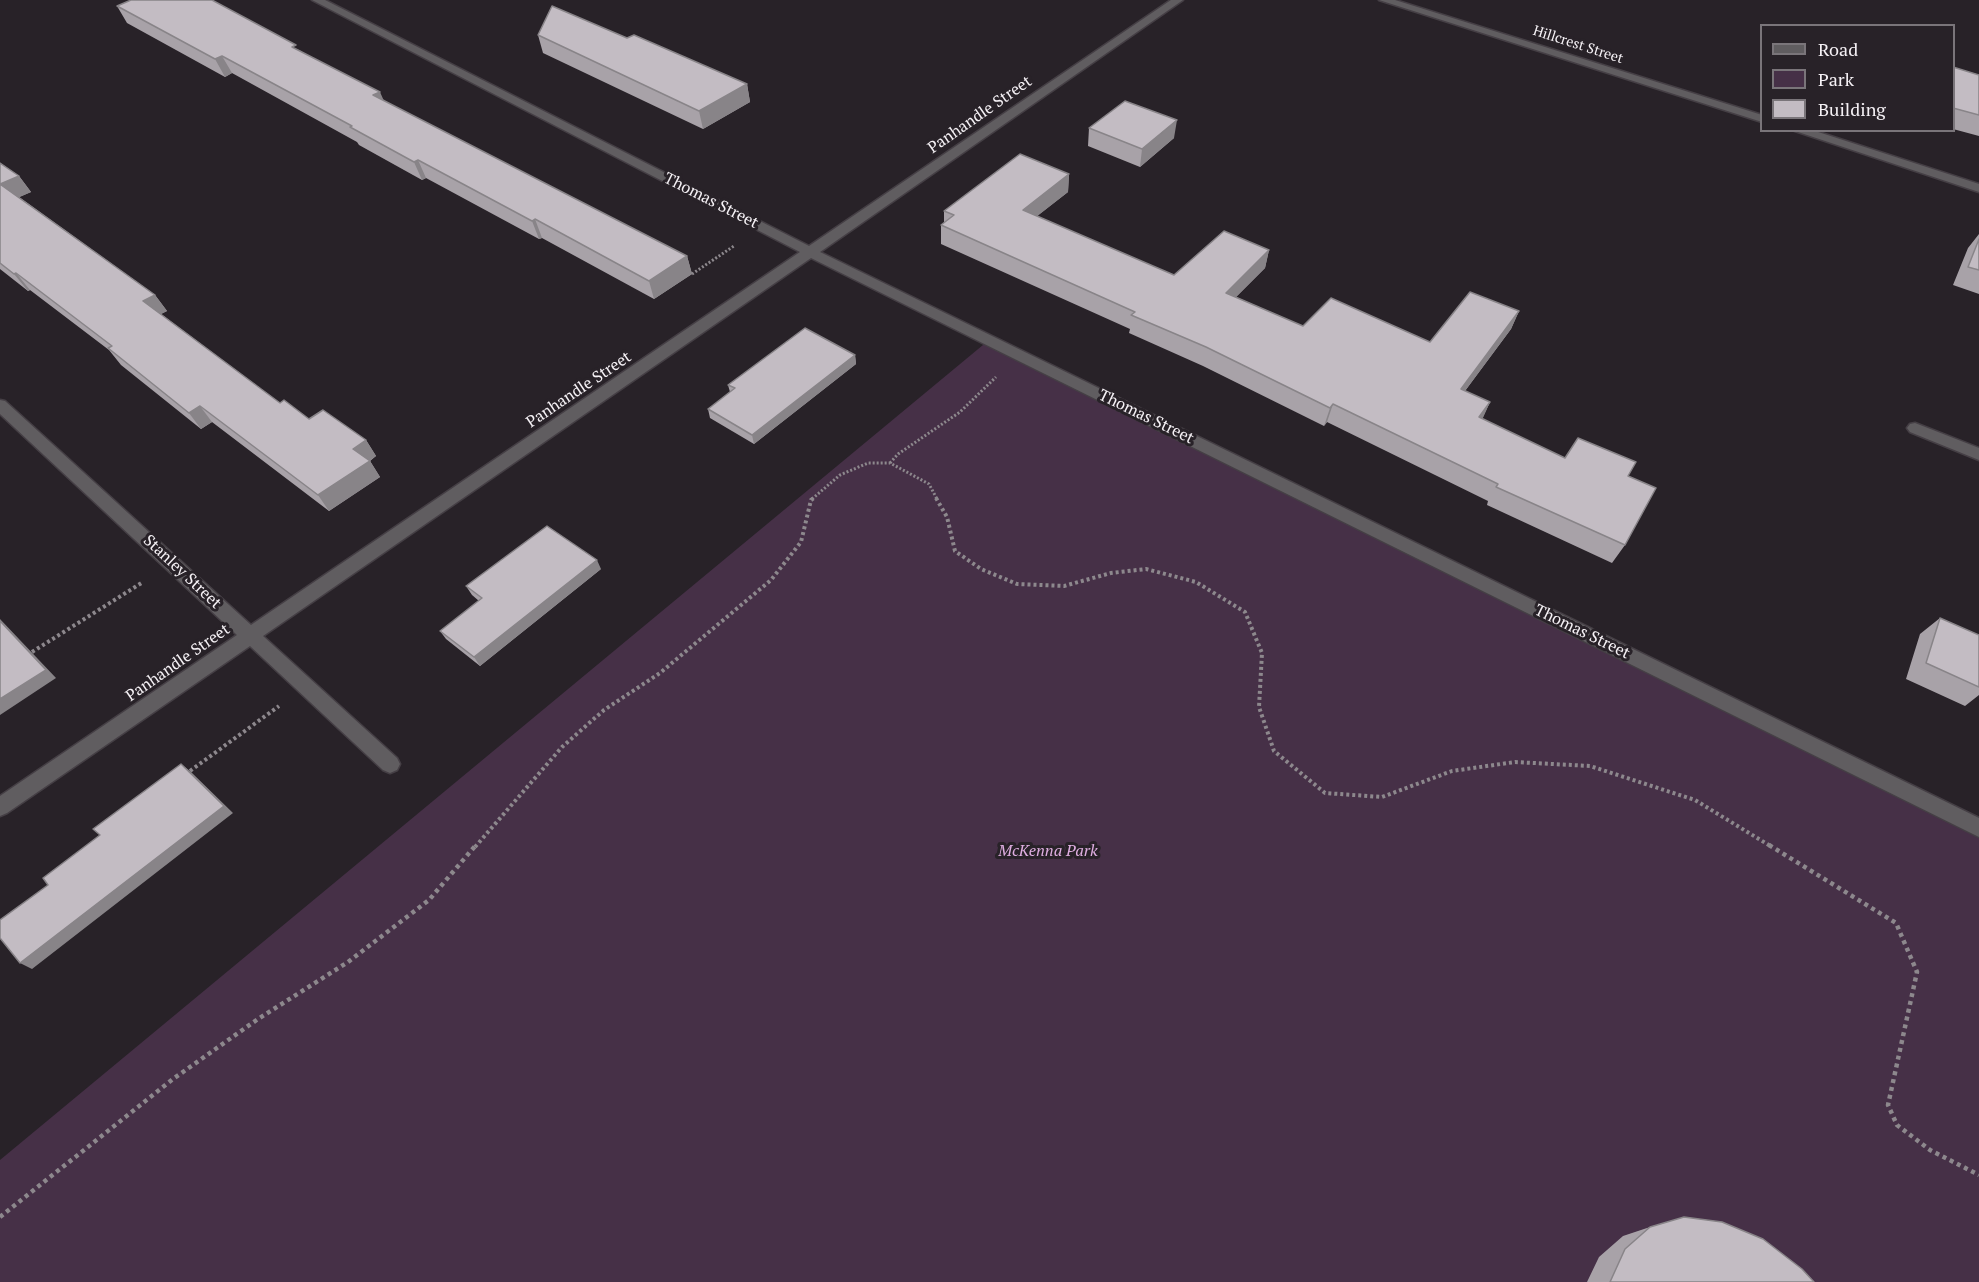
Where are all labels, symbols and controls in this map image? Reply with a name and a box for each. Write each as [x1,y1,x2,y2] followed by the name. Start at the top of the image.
[1531,23,1625,67] street label: Hillcrest Street
[1760,24,1955,132] legend
[1818,37,1858,61] text: Road
[1818,67,1854,91] text: Park
[924,72,1036,158] street label: Panhandle Street
[1818,97,1886,121] text: Building
[661,169,761,233] street label: Thomas Street
[523,348,635,432] street label: Panhandle Street
[1095,386,1197,448] street label: Thomas Street
[139,531,225,613] street label: Stanley Street
[1531,601,1633,663] street label: Thomas Street
[122,620,234,706] street label: Panhandle Street
[998,841,1098,861] park label: McKenna Park

